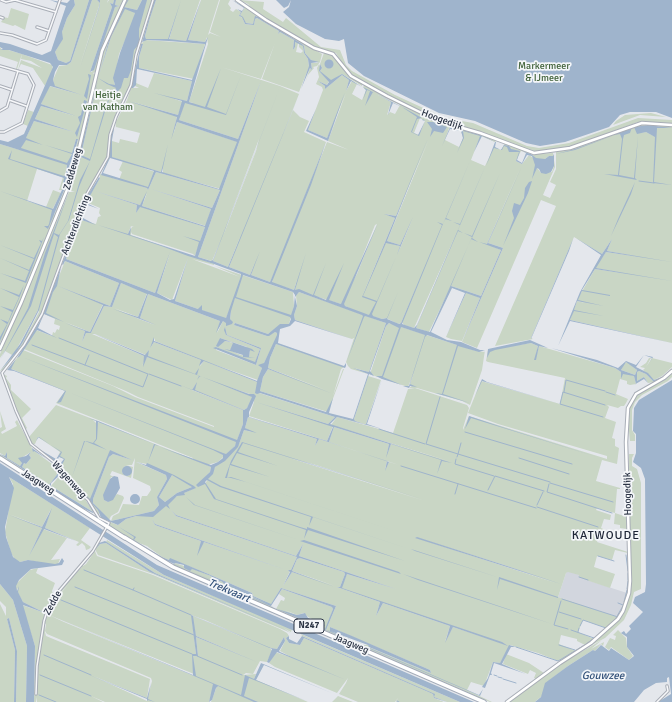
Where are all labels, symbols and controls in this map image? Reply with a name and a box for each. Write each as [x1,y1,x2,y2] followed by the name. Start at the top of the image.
[518,60,570,84] park label: Markermeer & IJmeer
[83,89,133,112] park label: Heitje van Katham
[420,107,464,133] street label: Hoogedijk
[61,147,85,191] street label: Zeddeweg
[59,193,93,257] street label: Achterdichting
[49,459,89,501] street label: Wagenweg
[19,467,57,497] street label: Jaagweg
[622,472,634,516] street label: Hoogedijk
[572,529,640,543] district label: KATWOUDE
[206,576,252,606] water label: Trekvaart
[41,589,65,617] street label: Zedde
[294,619,324,633] road number: N247
[332,631,370,657] street label: Jaagweg
[582,669,624,683] water label: Gouwzee

